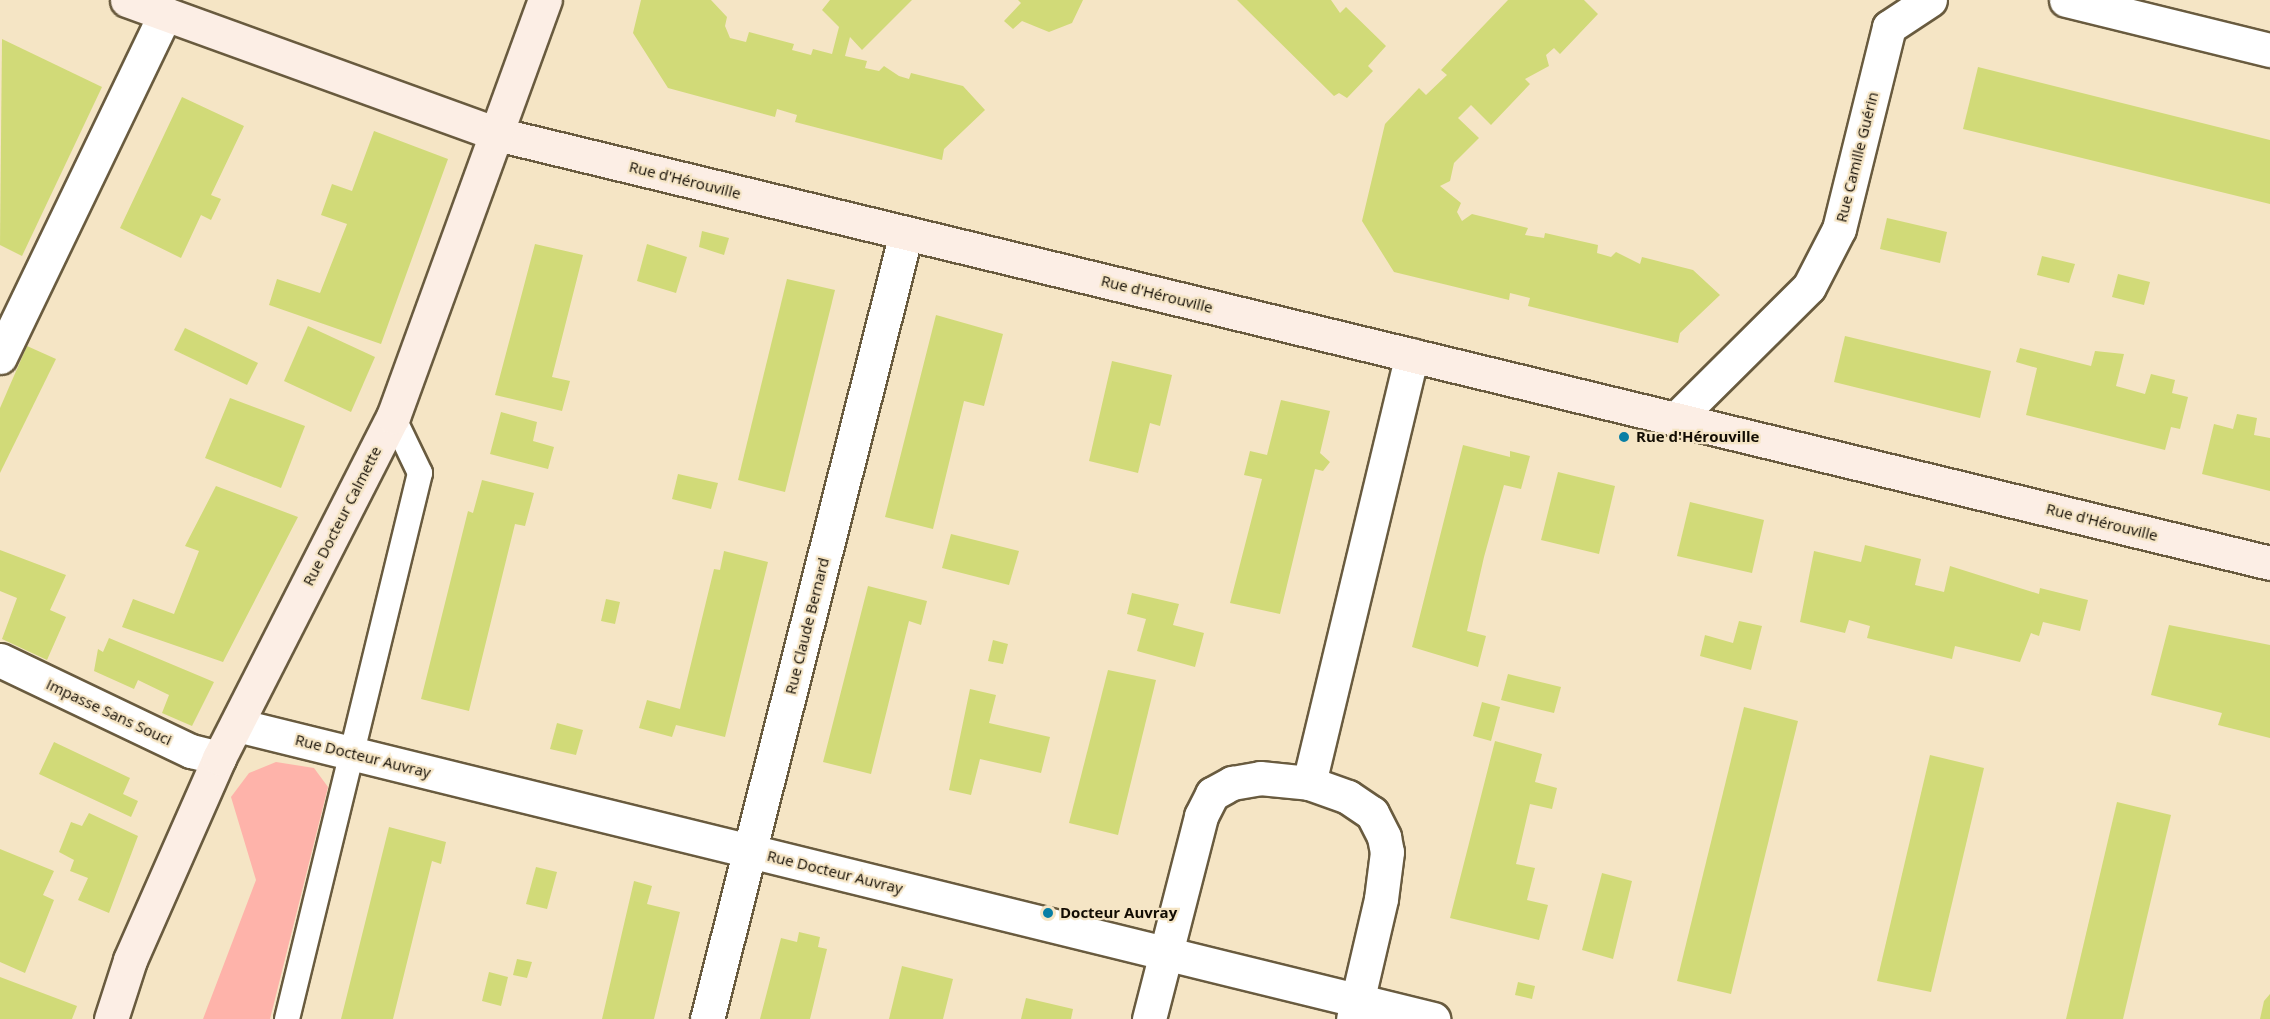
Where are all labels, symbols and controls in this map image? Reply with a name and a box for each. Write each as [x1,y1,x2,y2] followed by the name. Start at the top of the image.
[1832,90,1882,224] street label: Rue Camille Guérin
[627,157,743,203] street label: Rue d'Hérouville
[1099,271,1215,317] street label: Rue d'Hérouville
[1636,428,1759,446] place label: Rue d'Hérouville
[1617,430,1631,444] marker: Rue d'Hérouville
[299,443,385,589] street label: Rue Docteur Calmette
[2044,499,2160,545] street label: Rue d'Hérouville
[781,556,833,696] street label: Rue Claude Bernard
[43,675,175,749] street label: Impasse Sans Souci
[293,730,433,782] street label: Rue Docteur Auvray
[765,846,905,898] street label: Rue Docteur Auvray
[1060,904,1177,922] place label: Docteur Auvray
[1041,906,1055,920] marker: Docteur Auvray

